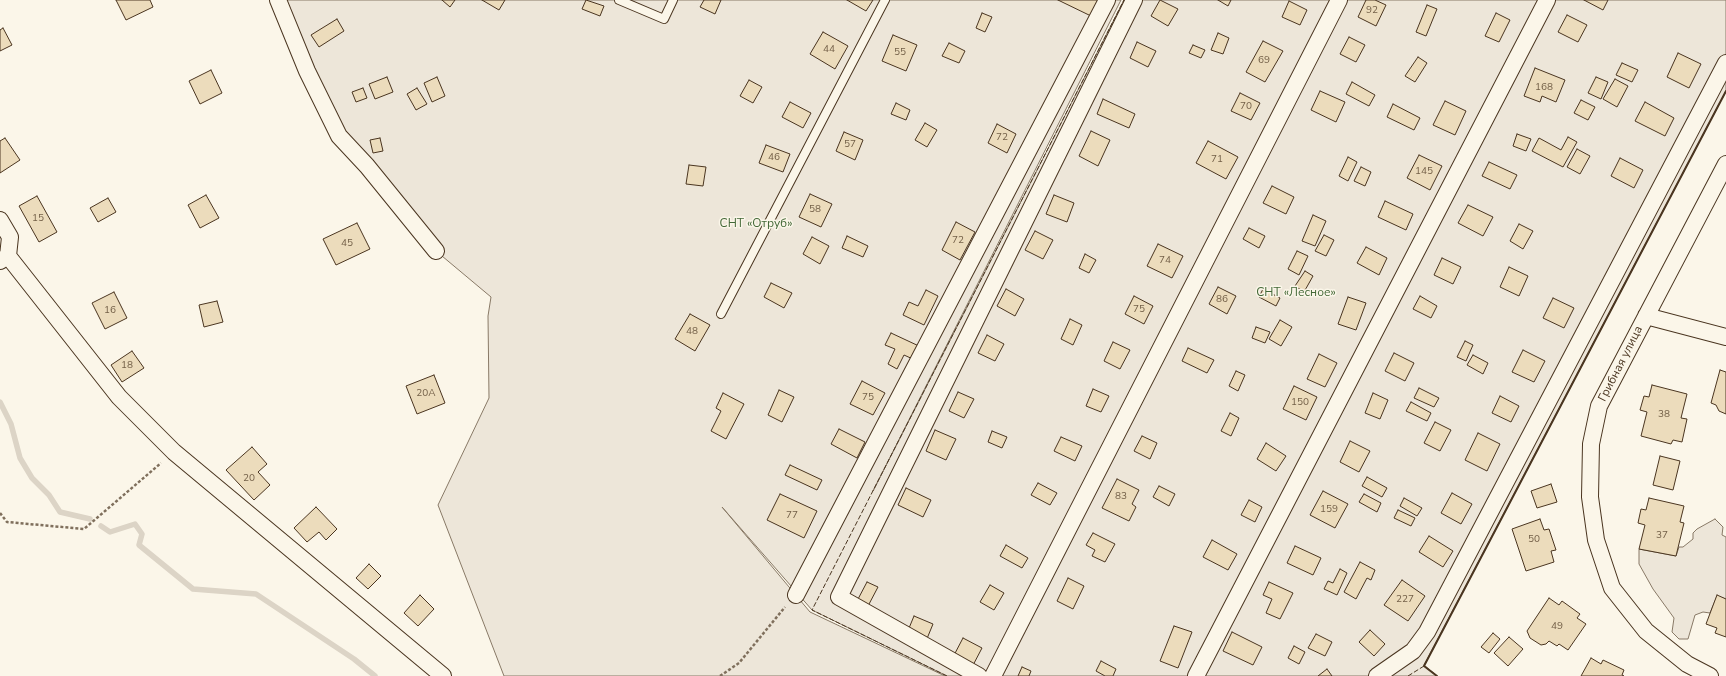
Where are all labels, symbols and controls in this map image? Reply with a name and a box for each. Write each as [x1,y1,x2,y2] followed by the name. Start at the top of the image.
[1366,5,1378,17] house number: 92
[823,44,835,56] house number: 44
[894,47,906,59] house number: 55
[1258,55,1270,67] house number: 69
[1535,82,1553,94] house number: 168
[1240,101,1252,113] house number: 70
[996,132,1008,144] house number: 72
[844,139,856,151] house number: 57
[768,152,780,164] house number: 46
[1211,154,1223,166] house number: 71
[1415,166,1433,178] house number: 145
[809,204,821,216] house number: 58
[32,213,44,225] house number: 15
[720,217,792,231] park label: СНТ «Отруб»
[952,235,964,247] house number: 72
[341,238,353,250] house number: 45
[1159,255,1171,267] house number: 74
[1256,286,1336,300] park label: СНТ «Лесное»
[1216,294,1228,306] house number: 86
[1133,304,1145,316] house number: 75
[104,305,116,317] house number: 16
[1596,324,1646,404] street label: Грибная улица
[686,326,698,338] house number: 48
[121,360,133,372] house number: 18
[416,388,436,400] house number: 20А
[862,392,874,404] house number: 75
[1291,397,1309,409] house number: 150
[1658,409,1670,421] house number: 38
[243,473,255,485] house number: 20
[1115,491,1127,503] house number: 83
[1320,504,1338,516] house number: 159
[786,510,798,522] house number: 77
[1656,530,1668,542] house number: 37
[1528,534,1540,546] house number: 50
[1396,594,1414,606] house number: 227
[1551,621,1563,633] house number: 49

